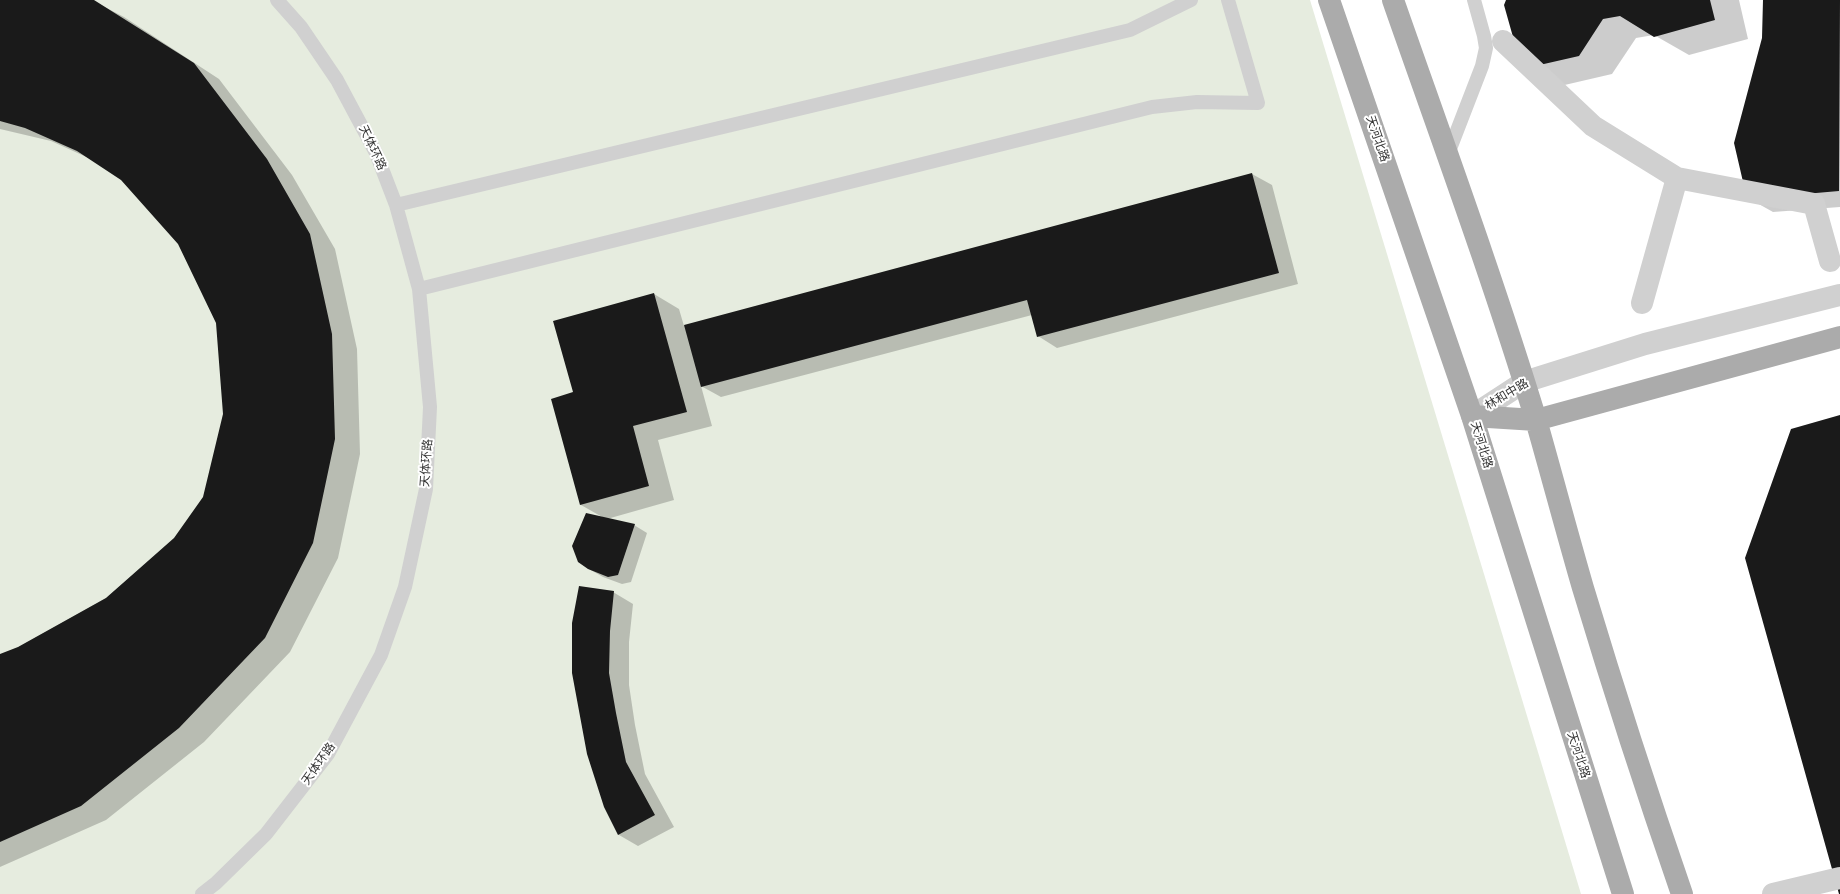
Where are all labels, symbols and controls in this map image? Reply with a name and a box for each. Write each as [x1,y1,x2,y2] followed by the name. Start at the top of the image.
[1362,114,1392,164] street label: 天河北路
[355,123,389,173] street label: 天体环路
[1483,376,1531,414] street label: 林和中路
[1467,420,1495,470] street label: 天河北路
[418,439,436,487] street label: 天体环路
[1564,730,1592,780] street label: 天河北路
[299,740,339,788] street label: 天体环路

